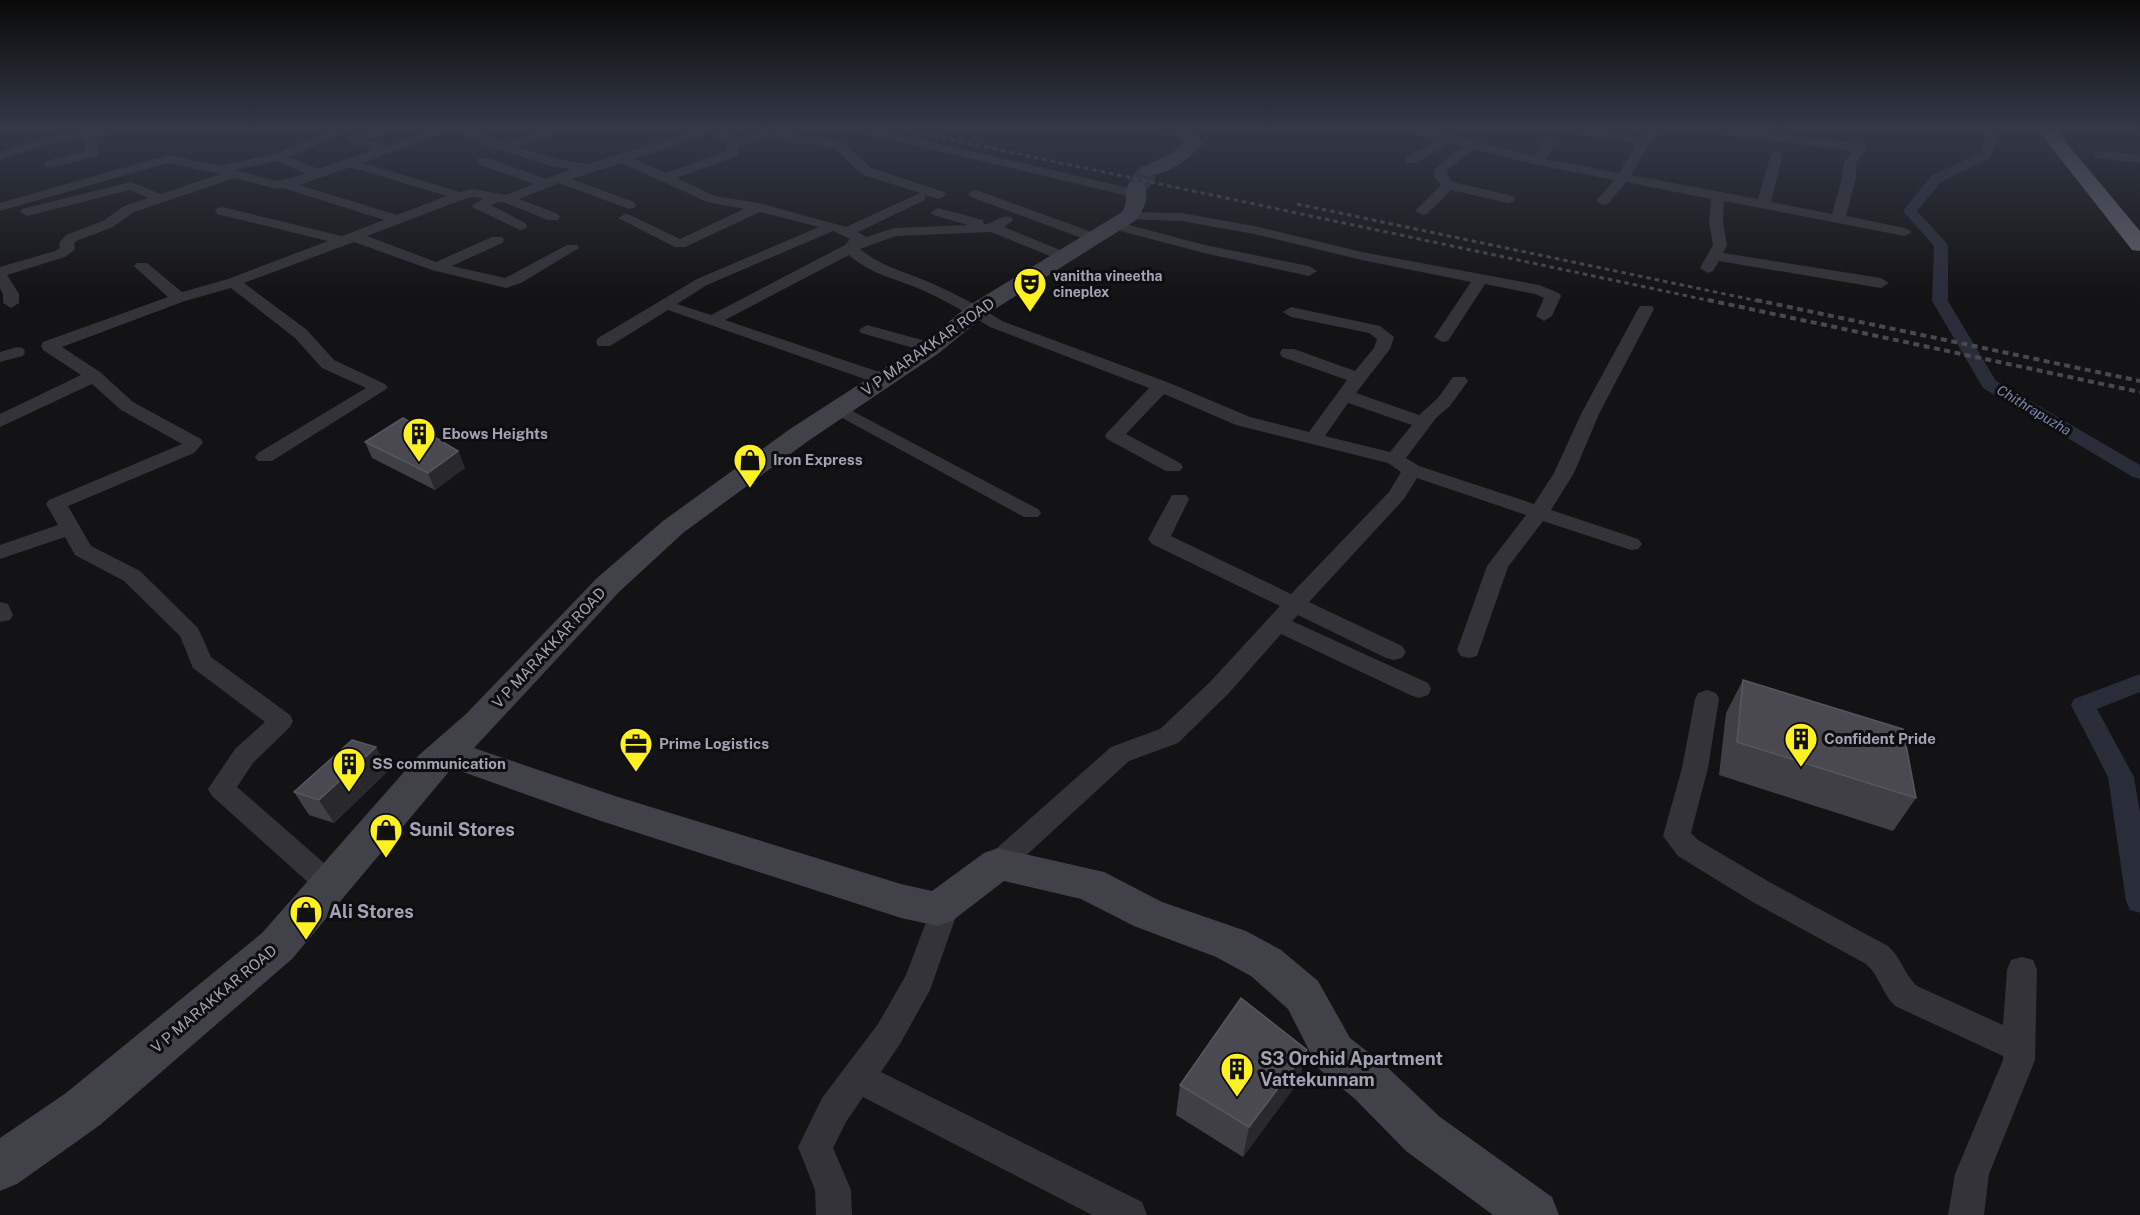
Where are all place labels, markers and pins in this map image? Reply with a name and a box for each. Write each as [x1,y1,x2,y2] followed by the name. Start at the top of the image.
[1012,266,1048,313] theatre icon: vanitha vineetha cineplex
[1053,268,1162,300] place label: vanitha vineetha cineplex
[401,416,437,463] building icon: Ebows Heights
[442,425,548,442] place label: Ebows Heights
[732,442,768,489] shop icon: Iron Express
[773,451,863,468] place label: Iron Express
[1783,721,1819,768] building icon: Confident Pride
[618,726,654,773] office icon: Prime Logistics
[1824,730,1936,747] place label: Confident Pride
[659,735,769,752] place label: Prime Logistics
[331,746,367,793] building icon: SS communication
[372,755,506,772] place label: SS communication
[368,812,404,859] shop icon: Sunil Stores
[409,819,515,840] place label: Sunil Stores
[288,894,324,941] shop icon: Ali Stores
[329,901,414,922] place label: Ali Stores
[1260,1048,1443,1090] place label: S3 Orchid Apartment Vattekunnam
[1219,1051,1255,1098] building icon: S3 Orchid Apartment Vattekunnam

